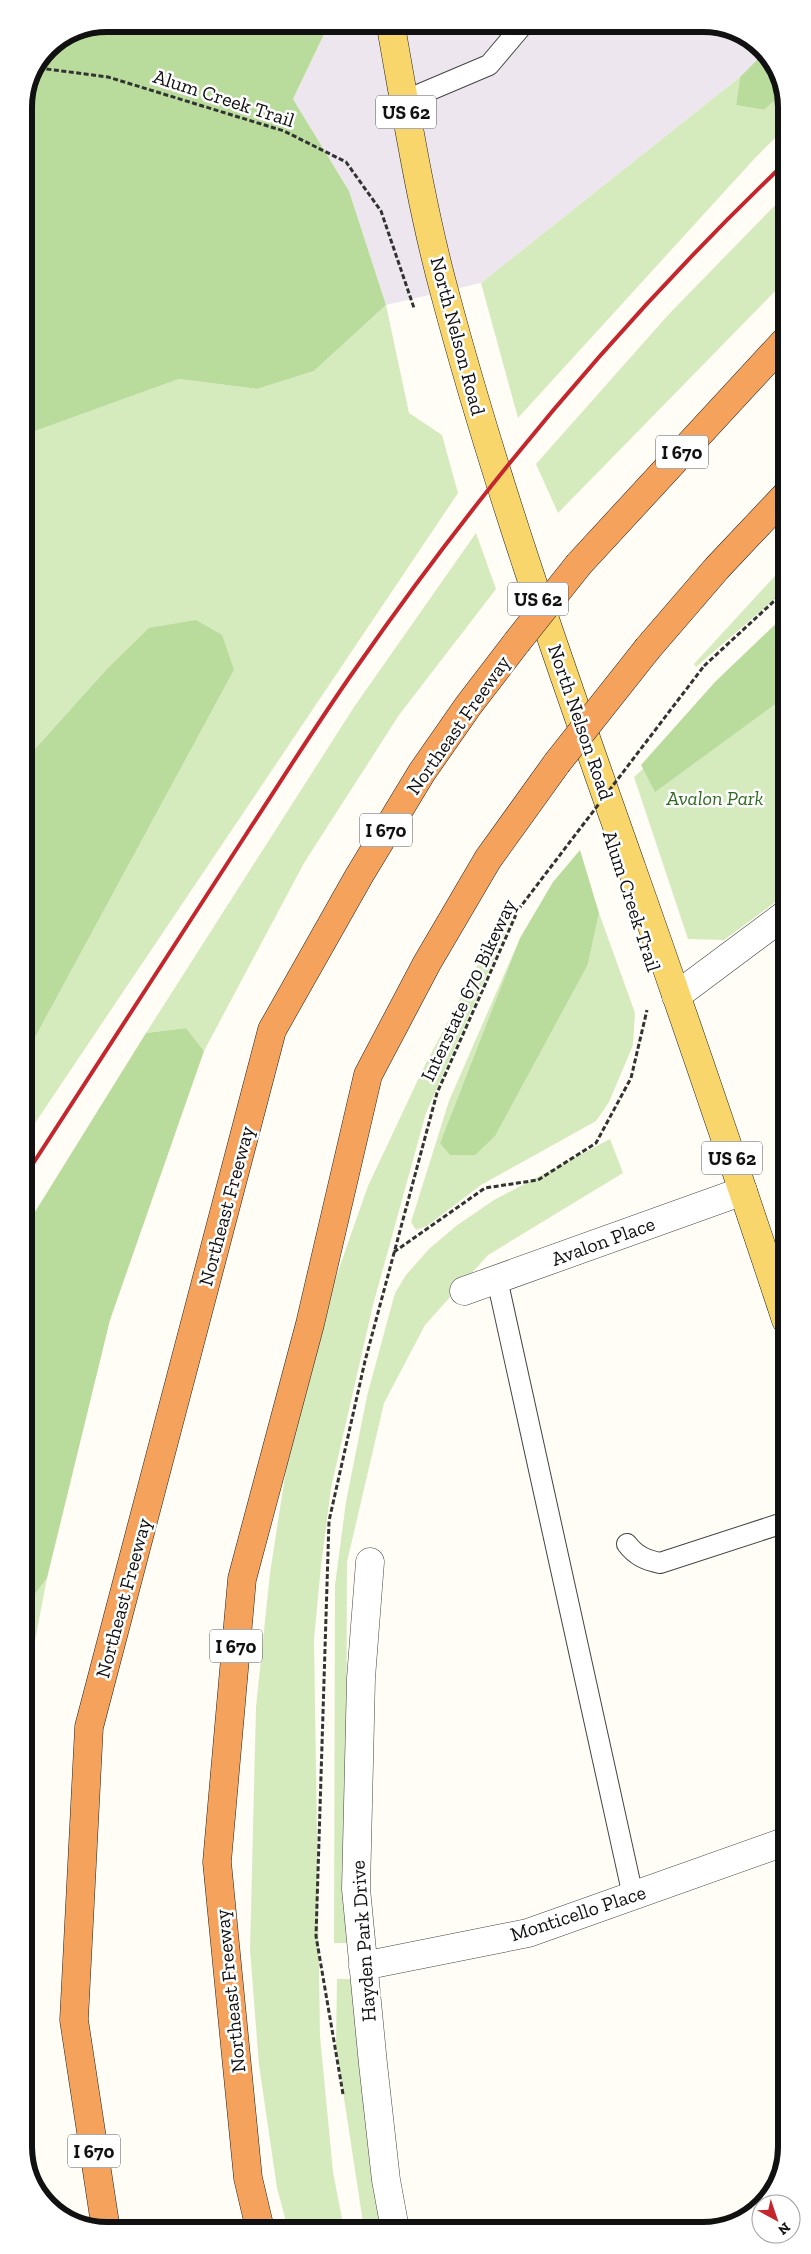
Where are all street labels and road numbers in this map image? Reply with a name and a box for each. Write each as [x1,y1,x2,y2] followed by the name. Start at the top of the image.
[150,64,298,132] street label: Alum Creek Trail
[376,95,436,128] road number: US 62
[425,254,491,418] street label: North Nelson Road
[656,436,708,468] road number: I 670
[508,582,568,616] road number: US 62
[543,641,619,803] street label: North Nelson Road
[401,650,515,799] street label: Northeast Freeway
[360,814,412,846] road number: I 670
[598,827,666,975] street label: Alum Creek Trail
[415,894,521,1085] street label: Interstate 670 Bikeway
[193,1123,259,1288] street label: Northeast Freeway
[702,1142,762,1174] road number: US 62
[548,1211,658,1271] street label: Avalon Place
[90,1515,156,1680] street label: Northeast Freeway
[210,1630,262,1662] road number: I 670
[345,1859,381,2023] street label: Hayden Park Drive
[507,1880,649,1946] street label: Monticello Place
[209,1907,251,2074] street label: Northeast Freeway
[68,2134,120,2168] road number: I 670

